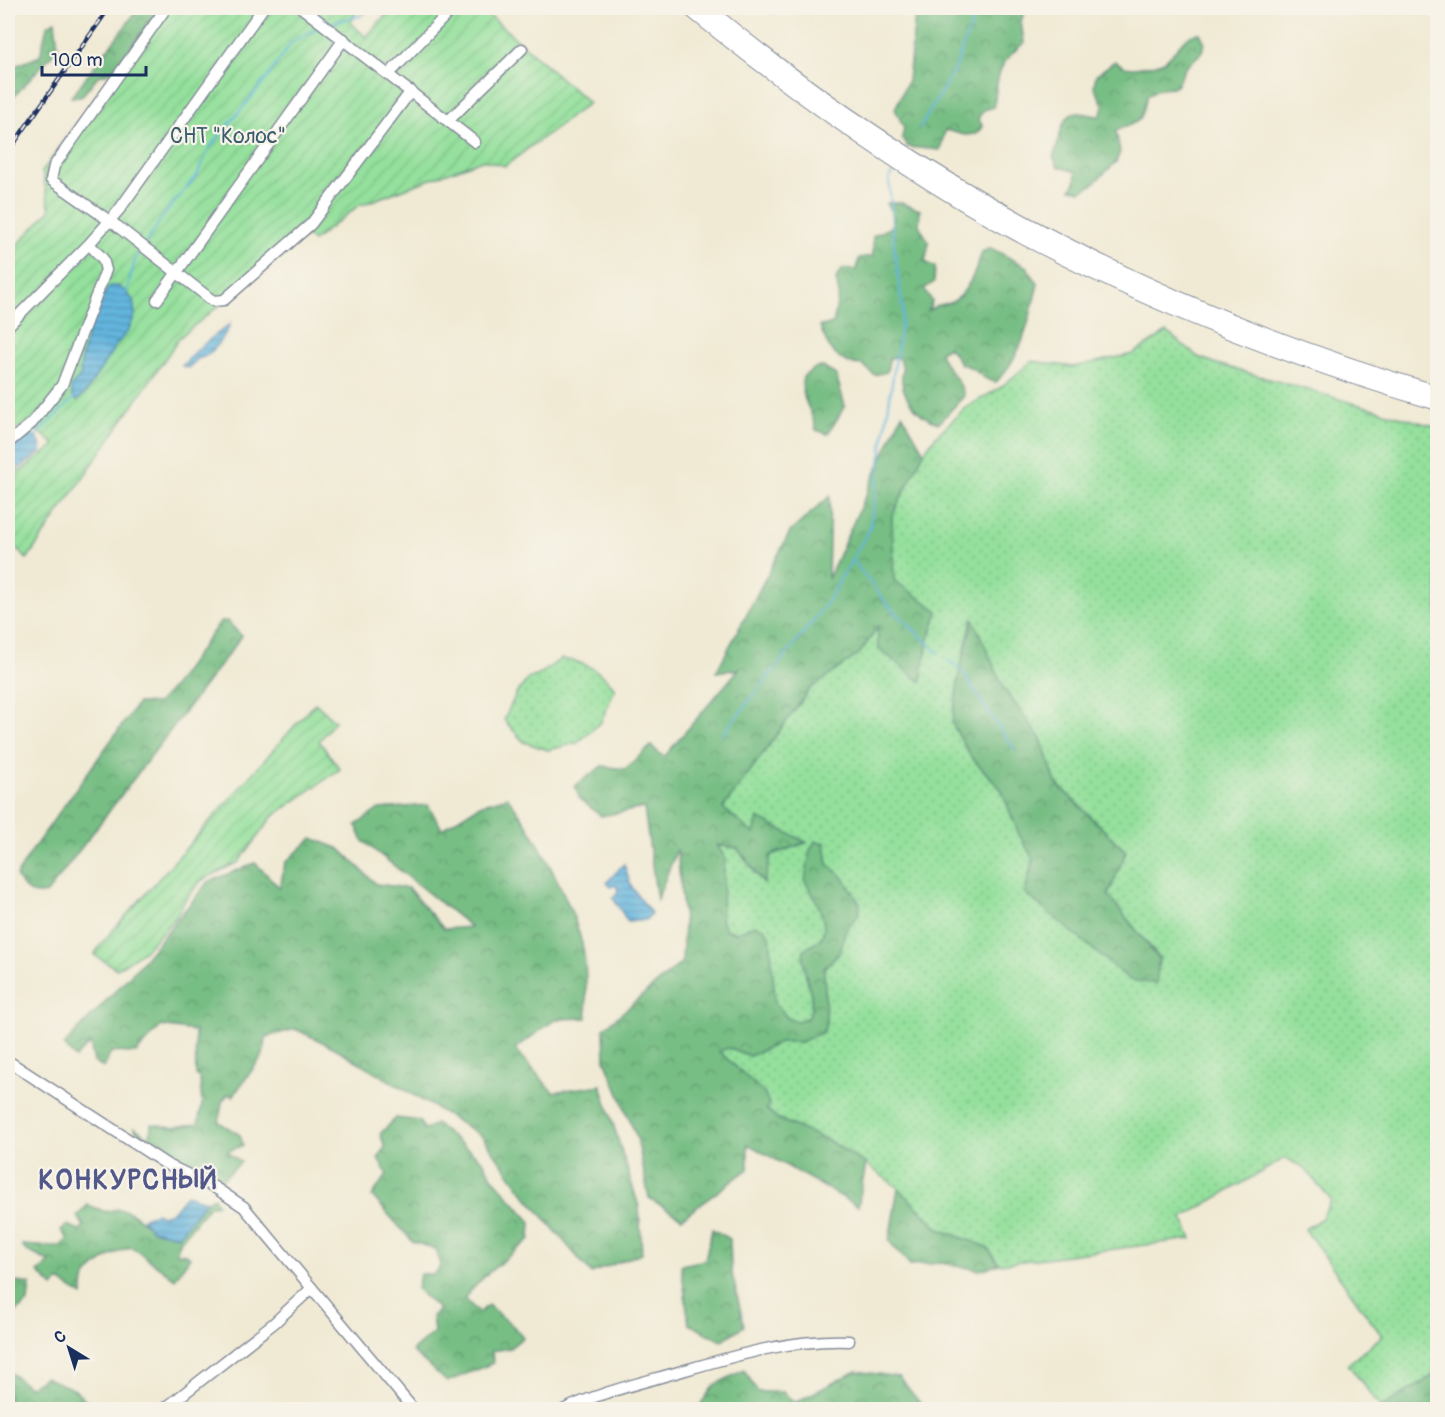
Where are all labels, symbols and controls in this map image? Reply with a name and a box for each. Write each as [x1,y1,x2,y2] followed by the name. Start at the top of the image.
[42,39,146,77] scale bar
[51,49,103,72] text: 100 m
[170,123,286,150] park label: СНТ "Колос"
[38,1164,218,1197] district label: КОНКУРСНЫЙ
[39,1318,99,1378] north arrow
[50,1326,71,1348] text: С

